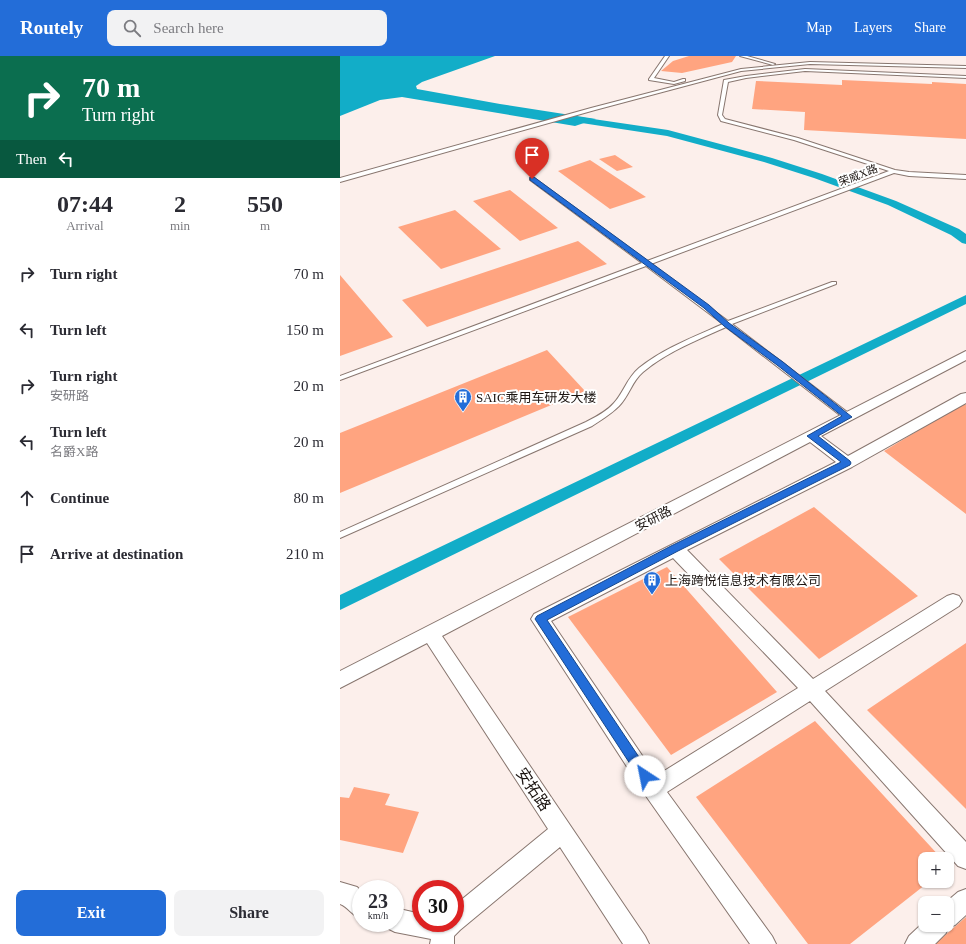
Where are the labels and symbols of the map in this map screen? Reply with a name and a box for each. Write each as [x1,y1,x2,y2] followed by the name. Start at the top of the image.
[515,138,549,179] pin
[837,162,879,188] street label: 荣威X路
[453,387,473,412] building icon: SAIC乘用车研发大楼
[476,390,597,405] place label: SAIC乘用车研发大楼
[632,503,674,534] street label: 安研路
[642,570,662,595] building icon: 上海跨悦信息技术有限公司
[665,573,821,588] place label: 上海跨悦信息技术有限公司
[624,755,666,797] position arrow
[513,765,554,814] street label: 安拓路
[412,880,464,932] speed limit sign: 30

